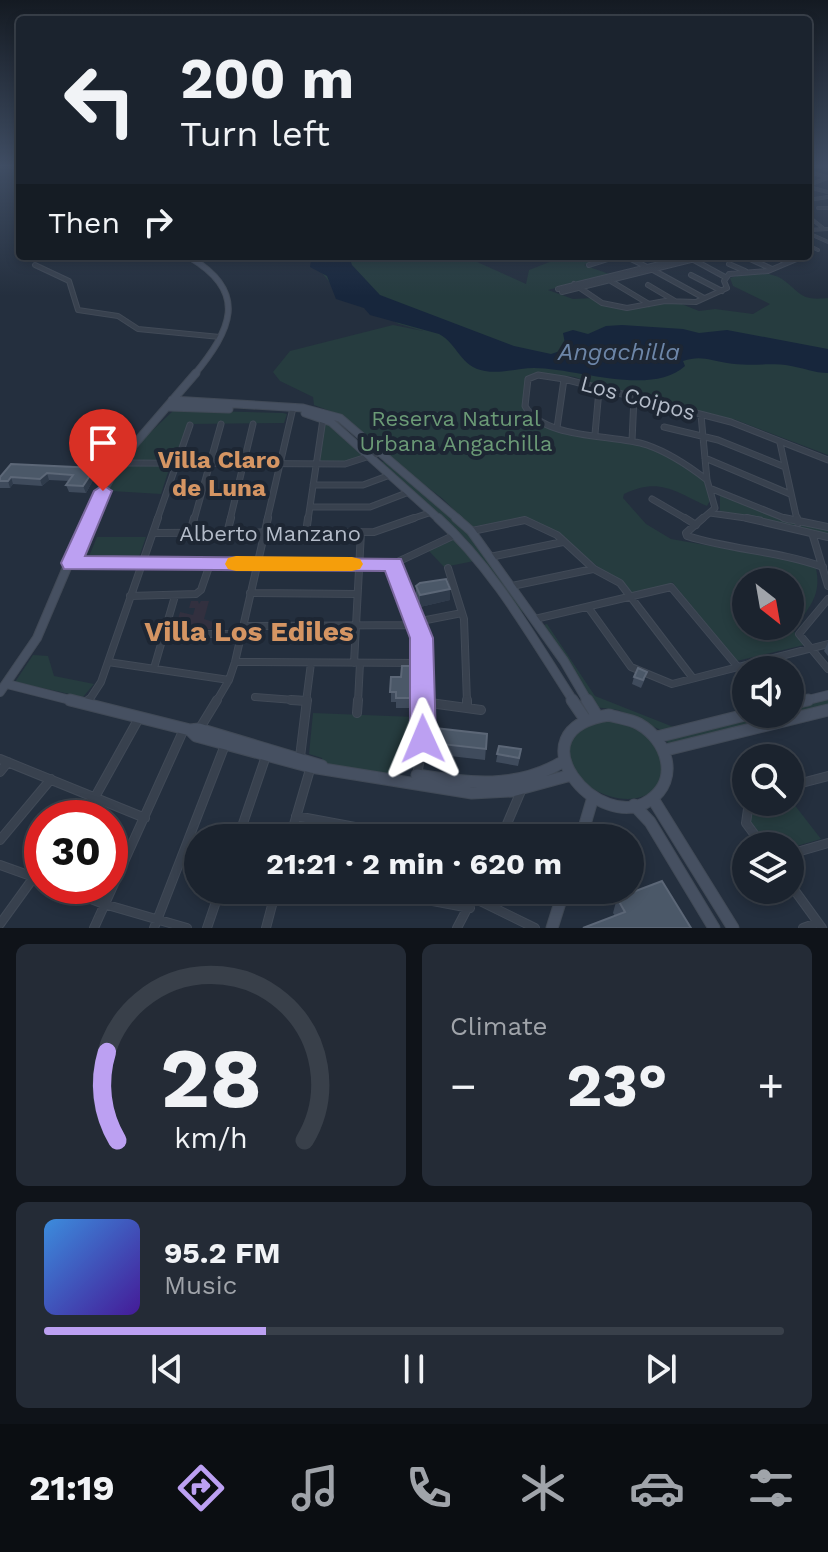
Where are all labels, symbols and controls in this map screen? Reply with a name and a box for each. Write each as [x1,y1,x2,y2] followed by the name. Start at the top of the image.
[180,46,354,112] text: 200 m
[48,48,152,152] icon: left
[180,113,330,155] text: Turn left
[136,200,180,244] icon: right
[48,205,120,240] text: Then
[557,338,680,366] water label: Angachilla
[578,371,698,425] street label: Los Coipos
[360,406,552,456] park label: Reserva Natural Urbana Angachilla
[69,409,137,491] pin
[81,421,125,465] icon: arrive
[158,446,280,502] district label: Villa Claro de Luna
[179,521,361,546] street label: Alberto Manzano
[732,568,804,640] north arrow
[732,568,804,904] map controls
[144,615,354,648] district label: Villa Los Ediles
[732,656,804,728] button: sound
[381,697,465,781] position arrow
[732,744,804,816] button: search
[24,800,128,904] speed limit sign: 30
[732,832,804,904] button: layers
[266,846,562,881] text: 21:21 · 2 min · 620 m
[450,1011,548,1041] text: Climate
[160,1030,262,1127] text: 28
[566,1050,668,1121] text: 23°
[450,1060,477,1112] text: −
[757,1060,784,1112] text: +
[174,1121,248,1155] text: km/h
[164,1235,281,1270] text: 95.2 FM
[164,1270,237,1300] text: Music
[145,1347,189,1391] icon: previous
[392,1347,436,1391] icon: pause
[639,1347,683,1391] icon: next
[173,1460,229,1516] icon: directions
[287,1460,343,1516] icon: music
[401,1460,457,1516] icon: phone
[515,1460,571,1516] icon: climate
[629,1460,685,1516] icon: car
[743,1460,799,1516] icon: filters
[29,1467,115,1509] text: 21:19

